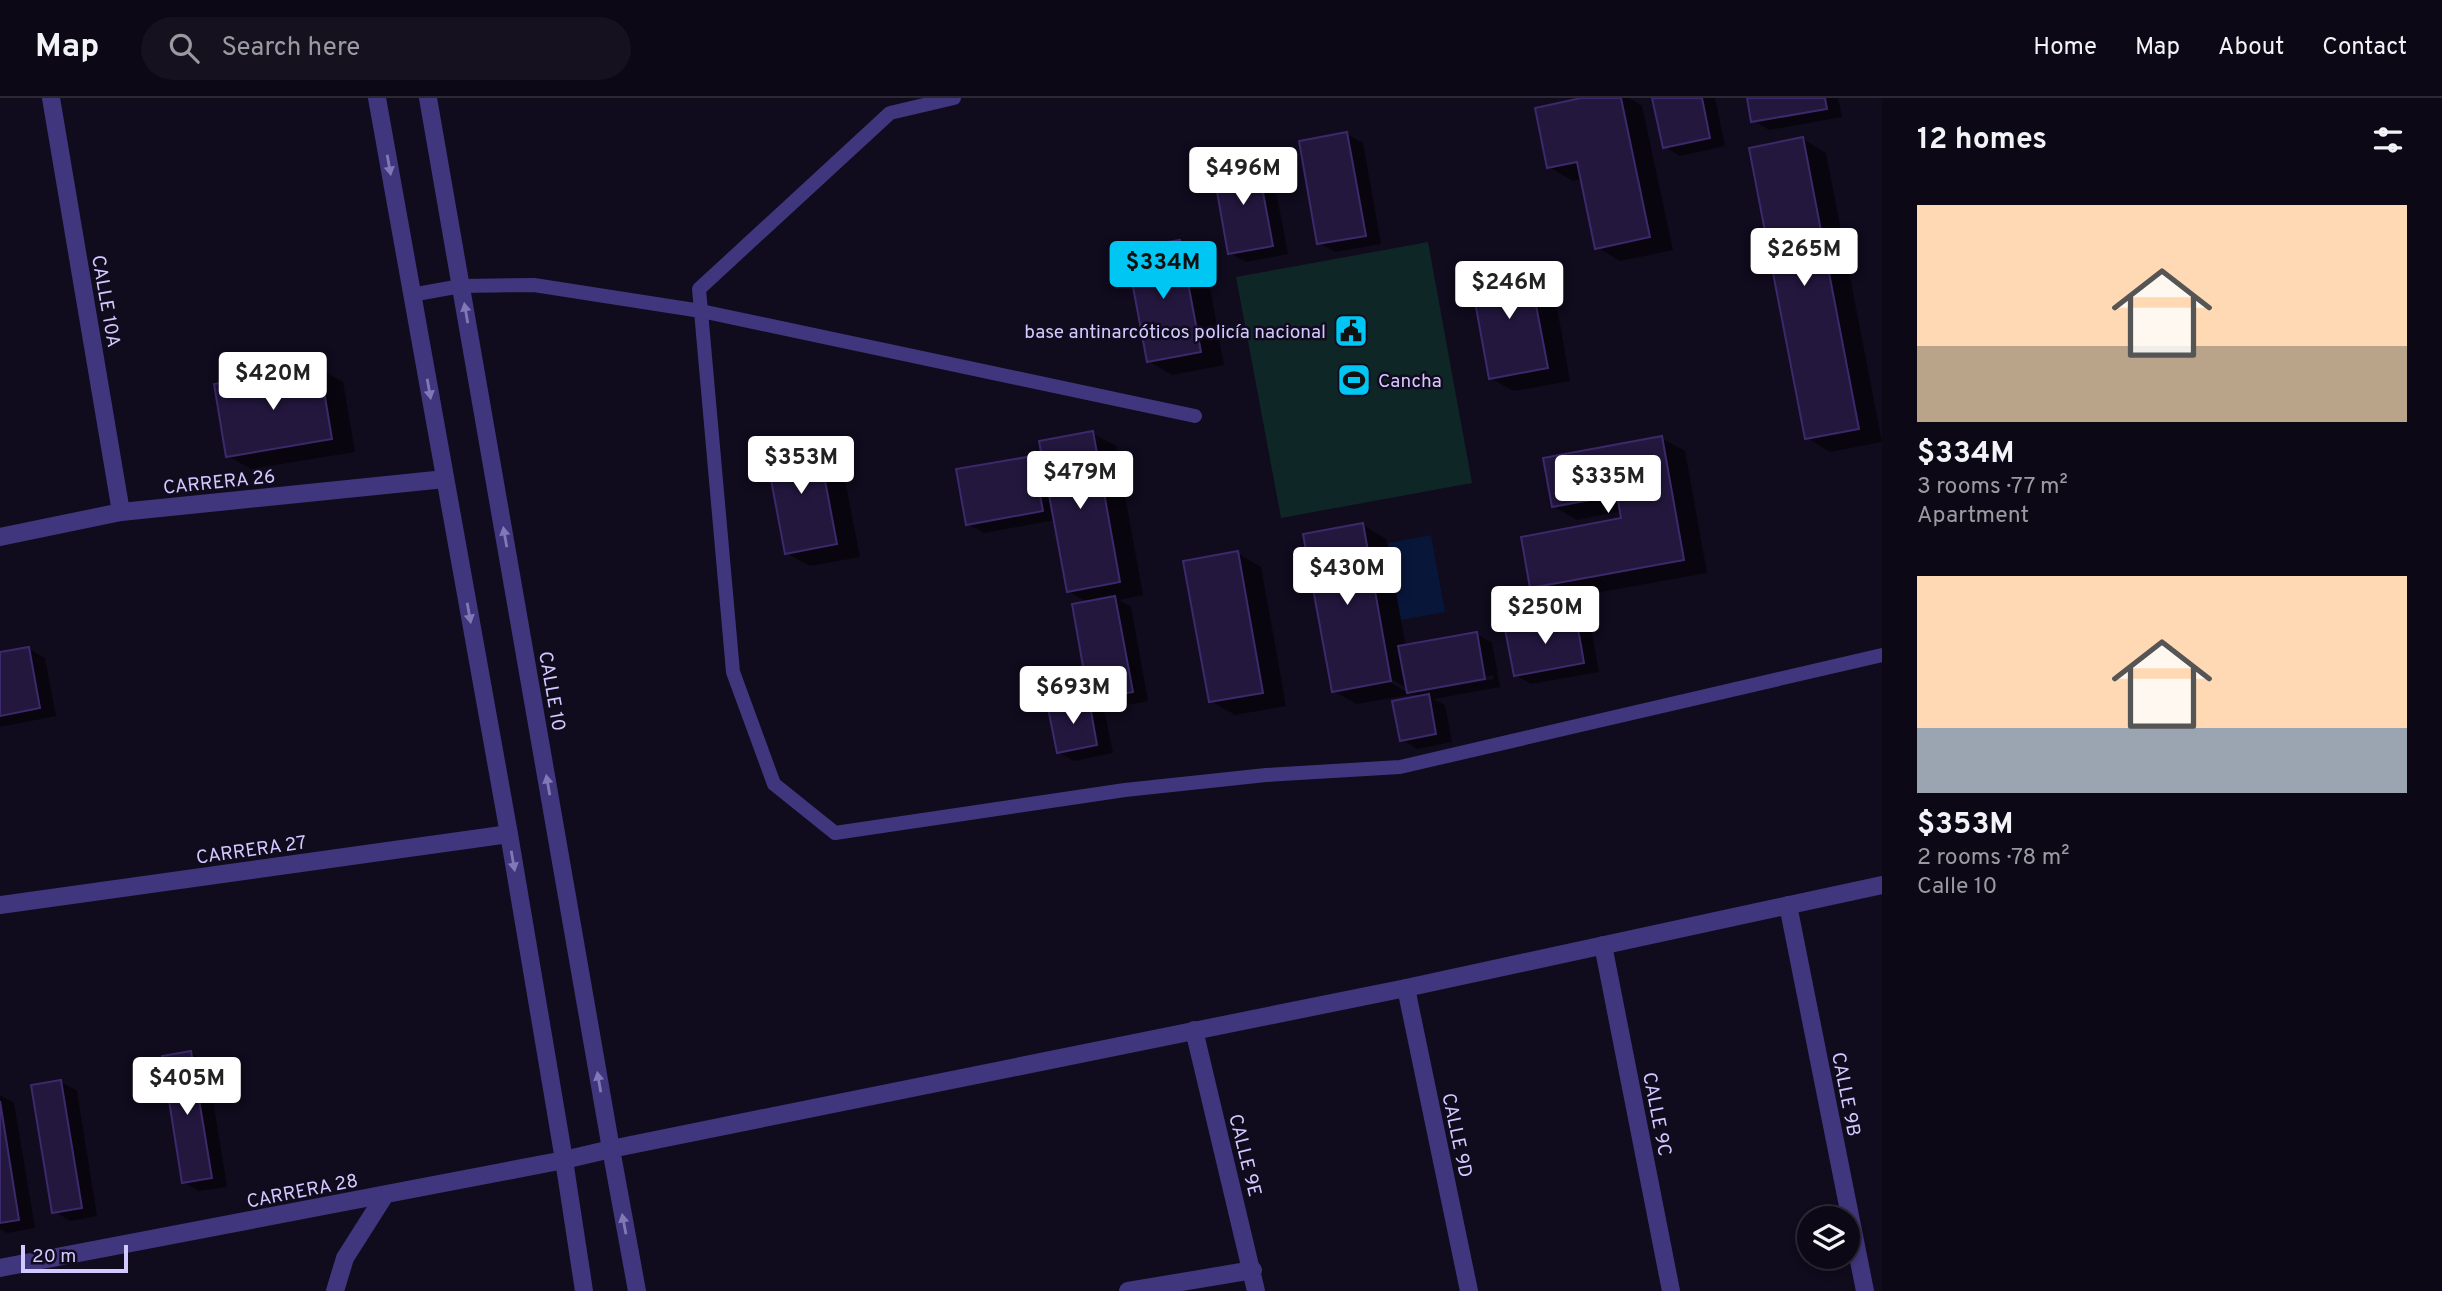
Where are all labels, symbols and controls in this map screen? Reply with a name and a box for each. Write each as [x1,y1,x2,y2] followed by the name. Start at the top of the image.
[141,17,631,80] search box
[35,27,99,69] text: Map
[165,29,203,67] icon: search
[221,32,360,65] text: Search here
[2033,33,2097,63] text: Home
[2135,33,2180,63] text: Map
[2218,33,2284,63] text: About
[2322,33,2407,63] text: Contact
[2369,121,2407,159] icon: filters
[1917,122,2047,159] text: 12 homes
[1194,148,1292,207] pin: $496M
[384,154,395,176] one-way arrow
[1205,155,1281,184] text: $496M
[1755,228,1853,288] pin: $265M
[1767,236,1841,265] text: $265M
[1114,242,1212,301] pin: $334M
[1126,249,1200,278] text: $334M
[2099,250,2225,376] icon: home
[85,253,125,349] street label: CALLE 10A
[1460,262,1558,321] pin: $246M
[1471,269,1547,298] text: $246M
[460,302,471,324] one-way arrow
[1332,312,1370,350] public building icon: base antinarcóticos policía nacional
[1024,321,1326,345] place label: base antinarcóticos policía nacional
[224,352,322,412] pin: $420M
[235,360,311,389] text: $420M
[1335,361,1373,399] sports icon: Cancha
[1378,370,1442,394] place label: Cancha
[423,378,434,400] one-way arrow
[752,436,850,496] pin: $353M
[1917,436,2015,473] text: $334M
[764,444,838,473] text: $353M
[1031,452,1129,511] pin: $479M
[1559,456,1657,515] pin: $335M
[1043,459,1117,488] text: $479M
[1571,463,1645,492] text: $335M
[162,465,277,501] street label: CARRERA 26
[1917,473,2068,502] text: 3 rooms · 77 m²
[1917,502,2029,531] text: Apartment
[499,526,510,548] one-way arrow
[1298,547,1396,607] pin: $430M
[1309,555,1385,584] text: $430M
[1496,587,1594,646] pin: $250M
[1507,594,1583,623] text: $250M
[464,602,475,624] one-way arrow
[2099,621,2225,747] icon: home
[532,649,570,733] street label: CALLE 10
[1024,666,1122,726] pin: $693M
[1036,674,1110,703] text: $693M
[542,774,553,796] one-way arrow
[1917,807,2014,844] text: $353M
[195,831,308,871] street label: CARRERA 27
[1917,844,2070,873] text: 2 rooms · 78 m²
[508,850,519,872] one-way arrow
[1917,873,1997,902] text: Calle 10
[1825,1050,1865,1139] street label: CALLE 9B
[138,1058,236,1117] pin: $405M
[149,1065,225,1094] text: $405M
[1636,1070,1676,1158] street label: CALLE 9C
[593,1071,604,1093] one-way arrow
[1435,1091,1477,1180] street label: CALLE 9D
[1222,1112,1266,1199] street label: CALLE 9E
[245,1169,360,1215] street label: CARRERA 28
[1797,1206,1860,1269] map controls
[1797,1206,1860,1269] button: layers
[618,1213,629,1235] one-way arrow
[21,1242,128,1274] scale bar
[32,1245,76,1269] text: 20 m

